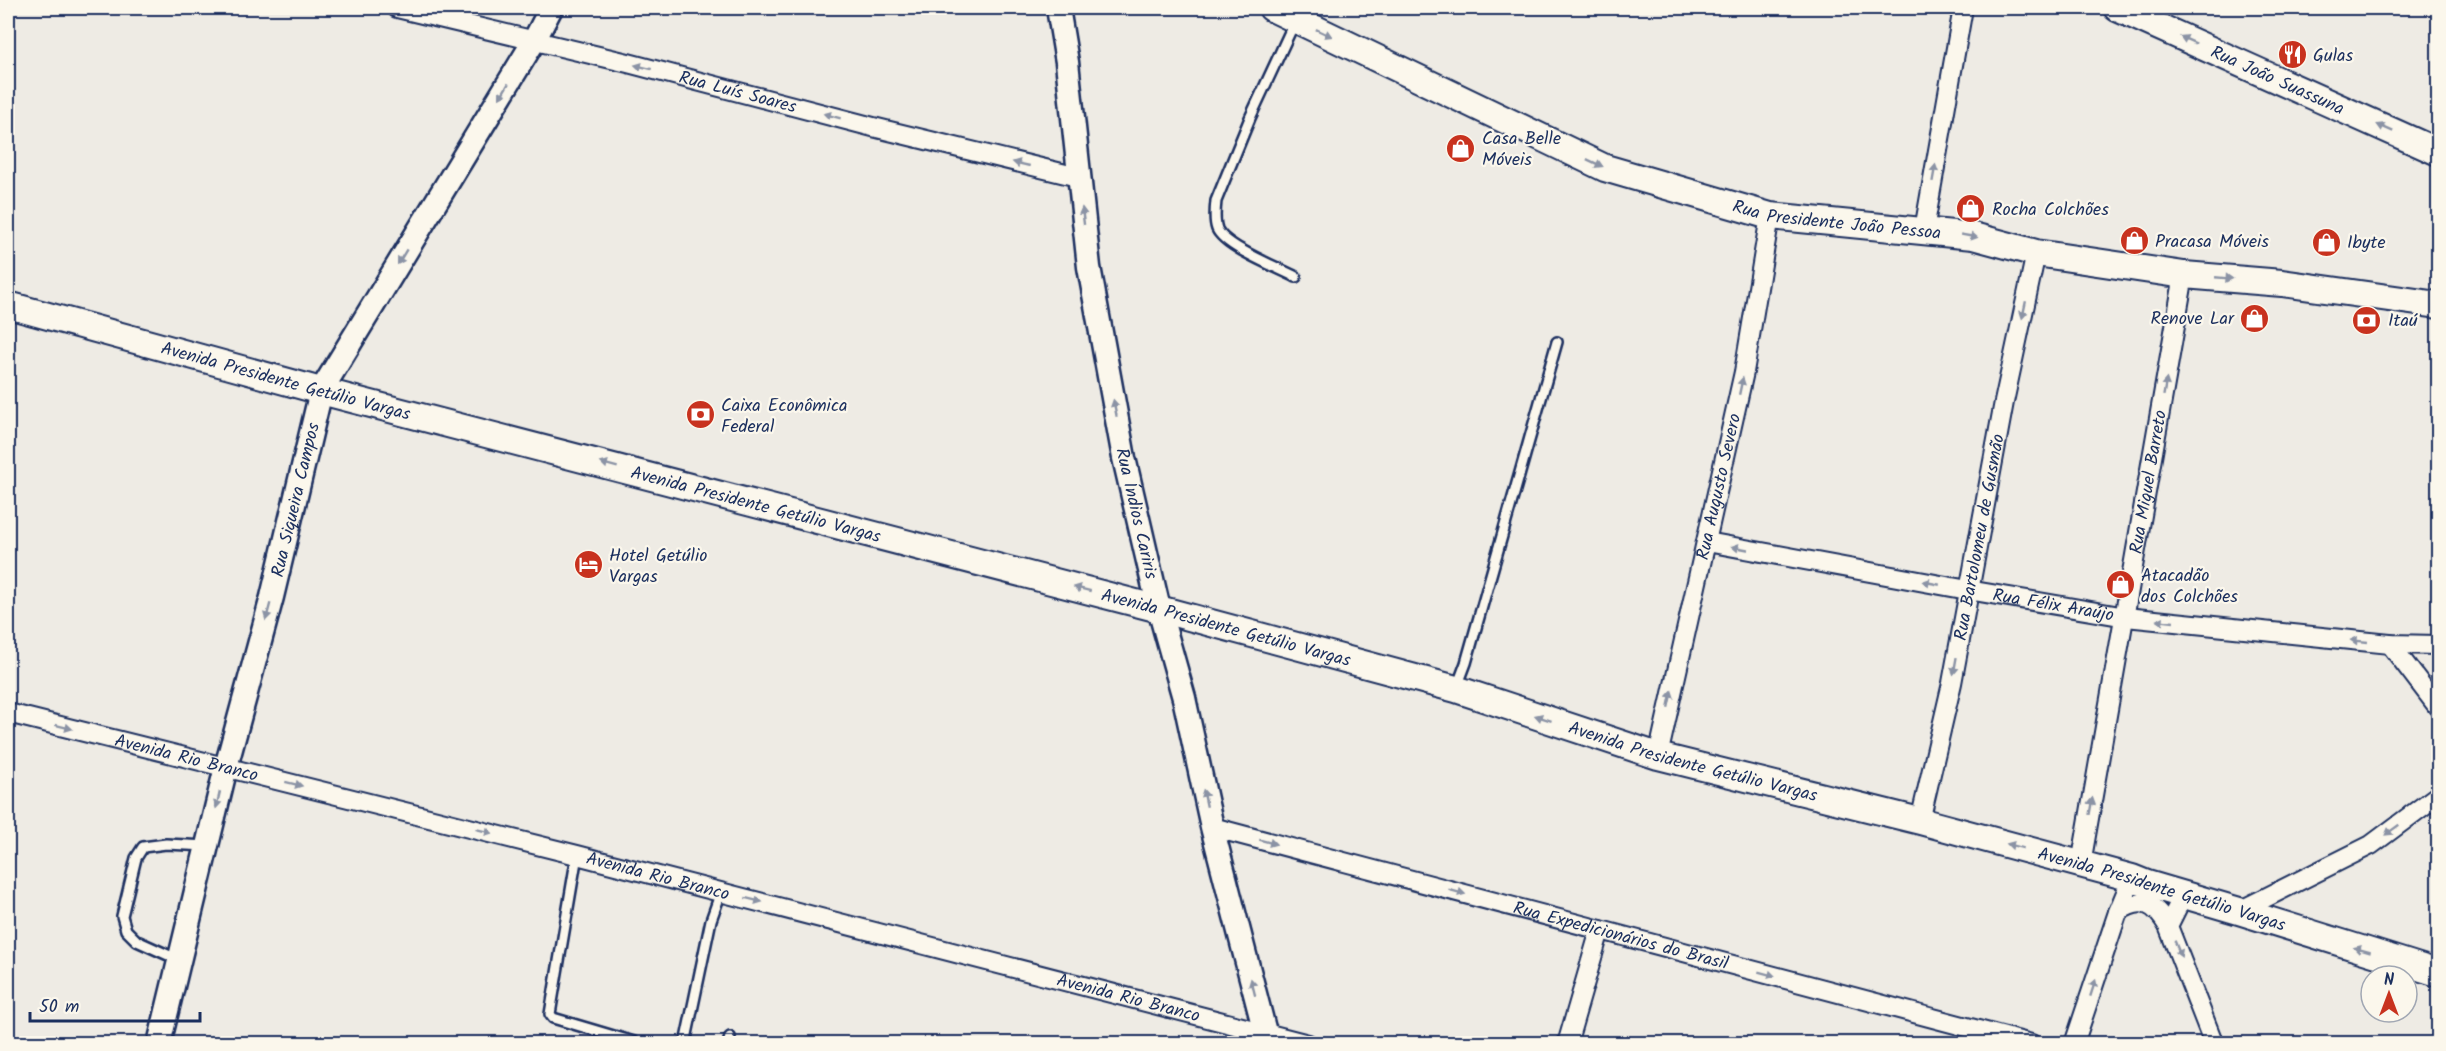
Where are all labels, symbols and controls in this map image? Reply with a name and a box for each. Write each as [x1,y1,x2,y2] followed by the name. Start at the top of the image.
[1316,28,1333,37] one-way arrow
[2180,35,2197,44] one-way arrow
[2205,39,2349,124] street label: Rua João Suassuna
[2276,39,2308,71] restaurant icon: Gulas
[2313,42,2354,71] place label: Gulas
[634,62,652,72] one-way arrow
[676,64,800,122] street label: Rua Luís Soares
[498,83,509,99] one-way arrow
[823,111,841,121] one-way arrow
[2377,124,2394,133] one-way arrow
[1482,125,1561,175] place label: Casa Belle Móveis
[1445,132,1477,164] shop icon: Casa Belle Móveis
[1012,158,1030,168] one-way arrow
[1586,158,1603,167] one-way arrow
[1930,163,1939,182] one-way arrow
[1729,193,1942,249] street label: Rua Presidente João Pessoa
[1955,193,1987,225] shop icon: Rocha Colchões
[1992,196,2109,225] place label: Rocha Colchões
[1078,206,1087,225] one-way arrow
[2118,225,2150,257] shop icon: Pracasa Móveis
[2310,226,2342,258] shop icon: Ibyte
[2155,228,2269,257] place label: Pracasa Móveis
[2347,229,2386,258] place label: Ibyte
[1960,232,1979,241] one-way arrow
[397,249,408,265] one-way arrow
[2214,273,2233,283] one-way arrow
[2018,300,2028,319] one-way arrow
[2239,302,2271,334] shop icon: Renove Lar
[2351,304,2383,336] bank icon: Itaú
[2150,305,2235,334] place label: Renove Lar
[2388,307,2418,336] place label: Itaú
[157,335,414,430] street label: Avenida Presidente Getúlio Vargas
[1737,376,1746,395] one-way arrow
[2161,377,2170,396] one-way arrow
[721,392,847,442] place label: Caixa Econômica Federal
[684,399,716,431] bank icon: Caixa Econômica Federal
[1110,399,1119,418] one-way arrow
[2123,408,2176,556] street label: Rua Miguel Barreto
[1689,411,1750,563] street label: Rua Augusto Severo
[264,420,329,580] street label: Rua Siqueira Campos
[1947,432,2014,643] street label: Rua Bartolomeu de Gusmão
[1106,446,1165,583] street label: Rua Índios Cariris
[627,459,884,552] street label: Avenida Presidente Getúlio Vargas
[600,460,618,470] one-way arrow
[609,542,707,592] place label: Hotel Getúlio Vargas
[1730,543,1749,552] one-way arrow
[572,549,604,581] hotel icon: Hotel Getúlio Vargas
[2141,562,2238,612] place label: Atacadão dos Colchões
[2104,569,2136,601] shop icon: Atacadão dos Colchões
[1922,579,1941,588] one-way arrow
[1098,581,1354,676] street label: Avenida Presidente Getúlio Vargas
[1990,581,2116,631] street label: Rua Félix Araújo
[1073,584,1091,594] one-way arrow
[263,603,272,621] one-way arrow
[2156,616,2175,626] one-way arrow
[2350,636,2369,646] one-way arrow
[1950,657,1959,676] one-way arrow
[1666,689,1675,708] one-way arrow
[1534,713,1552,722] one-way arrow
[1564,714,1821,811] street label: Avenida Presidente Getúlio Vargas
[56,723,74,732] one-way arrow
[111,727,261,791] street label: Avenida Rio Branco
[285,779,304,789] one-way arrow
[1200,789,1210,807] one-way arrow
[213,791,223,809] one-way arrow
[2087,796,2096,815] one-way arrow
[2384,824,2399,836] one-way arrow
[474,827,493,837] one-way arrow
[1260,838,1278,847] one-way arrow
[2034,840,2289,941] street label: Avenida Presidente Getúlio Vargas
[2006,841,2024,850] one-way arrow
[583,845,732,910] street label: Avenida Rio Branco
[1448,887,1466,897] one-way arrow
[1510,894,1732,979] street label: Rua Expedicionários do Brasil
[745,896,763,906] one-way arrow
[2173,940,2183,958] one-way arrow
[2353,945,2371,954] one-way arrow
[2359,964,2419,1024] north arrow
[1053,967,1203,1031] street label: Avenida Rio Branco
[2384,968,2394,993] text: N
[1758,969,1777,979] one-way arrow
[1248,978,1257,996] one-way arrow
[2088,979,2098,997] one-way arrow
[30,985,200,1023] scale bar
[39,993,79,1022] text: 50 m

